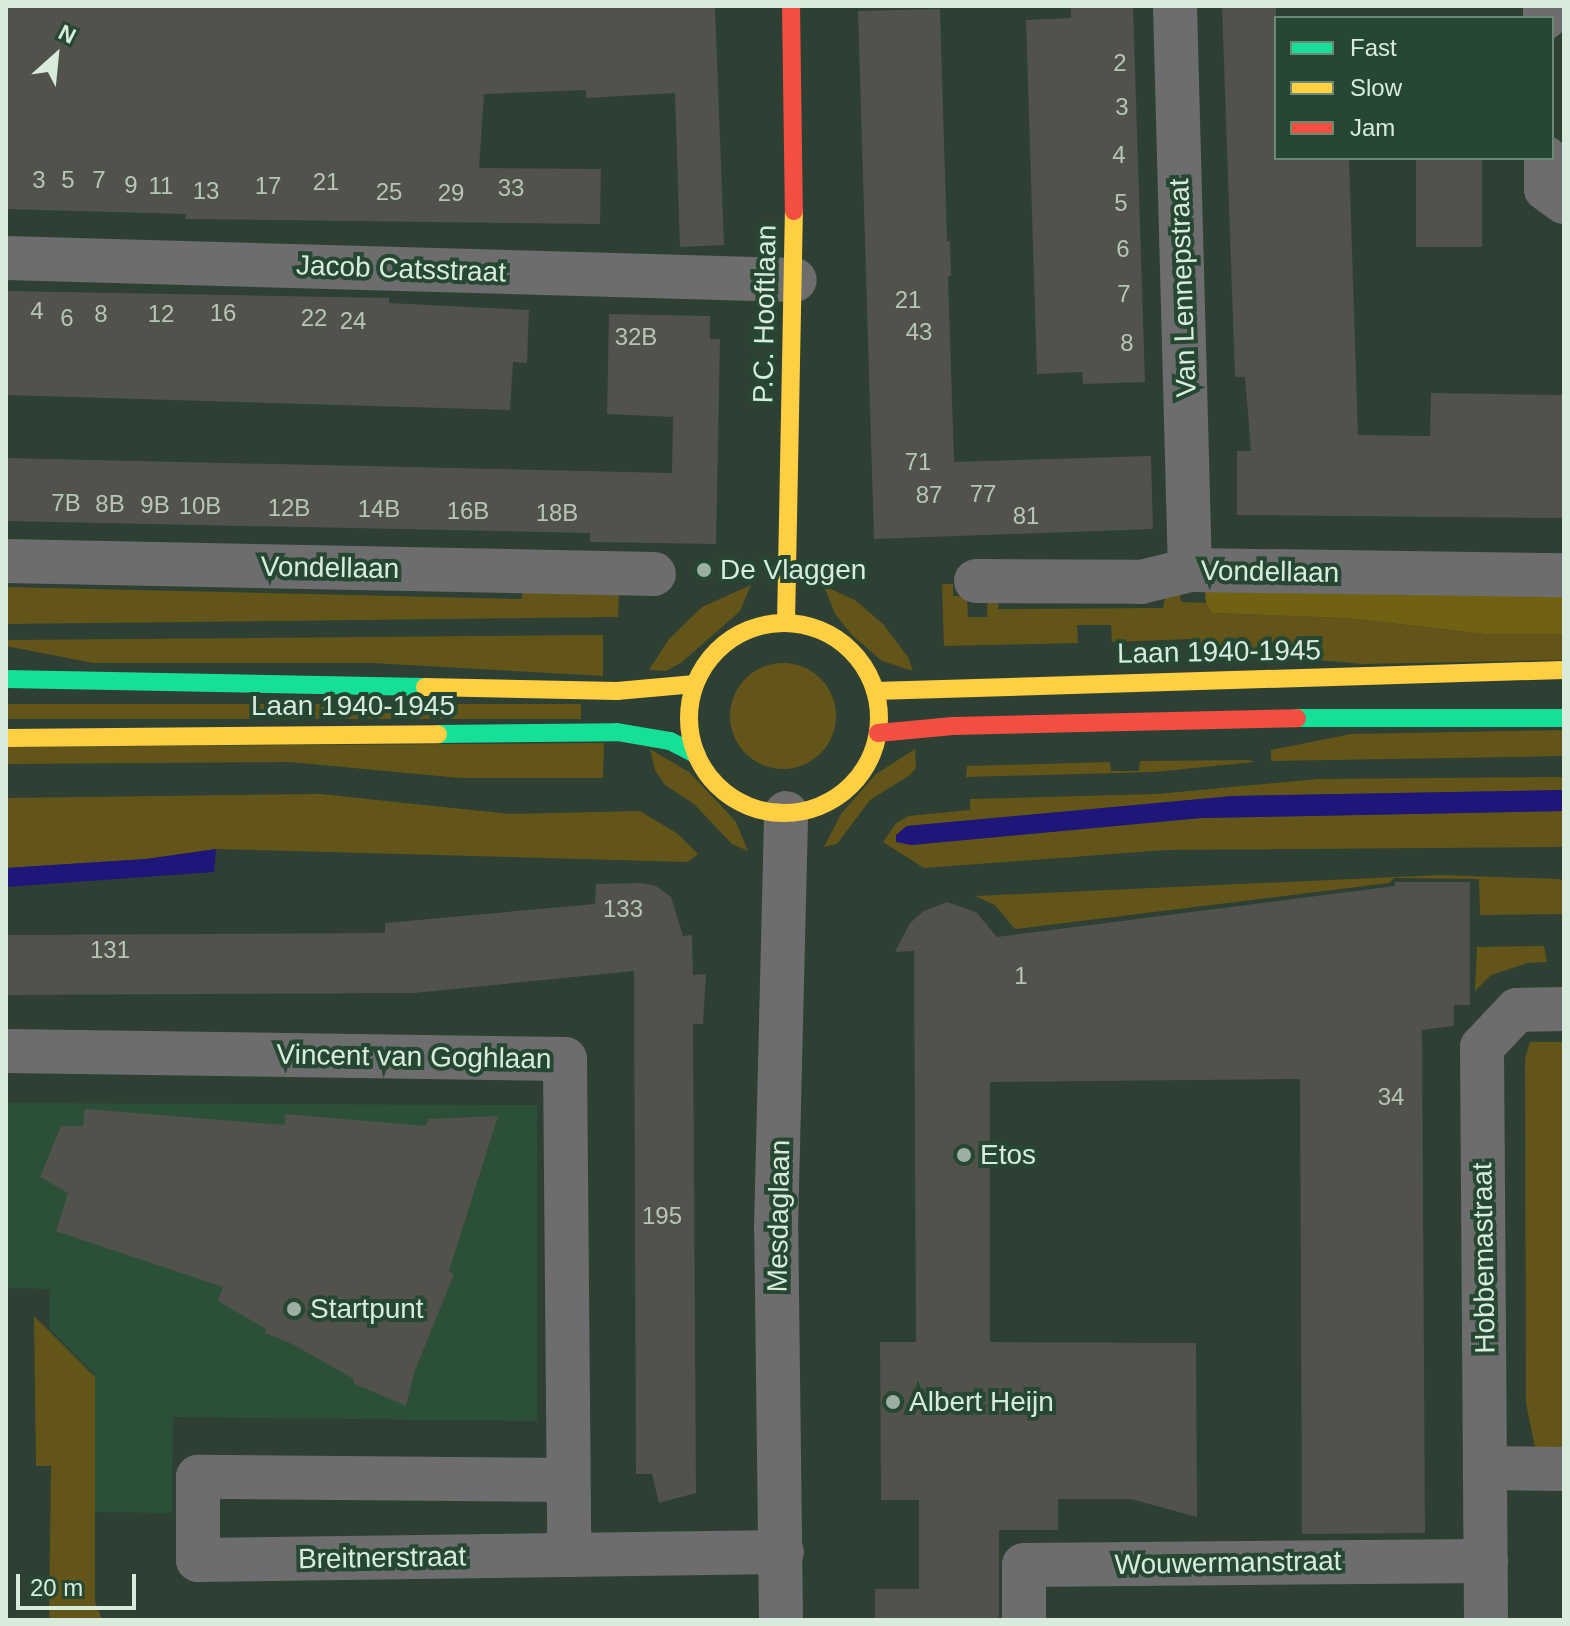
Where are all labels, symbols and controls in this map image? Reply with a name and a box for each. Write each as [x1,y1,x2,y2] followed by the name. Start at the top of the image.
[16,16,96,96] north arrow
[1274,16,1554,160] legend
[54,19,80,49] text: N
[1350,34,1397,61] text: Fast
[1113,49,1127,77] house number: 2
[1350,74,1402,101] text: Slow
[1115,93,1129,121] house number: 3
[1350,114,1395,141] text: Jam
[1112,141,1126,169] house number: 4
[32,166,46,194] house number: 3
[61,166,75,194] house number: 5
[92,166,106,194] house number: 7
[313,168,339,196] house number: 21
[124,171,138,199] house number: 9
[149,172,173,200] house number: 11
[255,172,281,200] house number: 17
[498,174,524,202] house number: 33
[193,177,219,205] house number: 13
[376,178,402,206] house number: 25
[1162,178,1204,398] street label: Van Lennepstraat
[438,179,464,207] house number: 29
[1114,189,1128,217] house number: 5
[747,224,783,404] street label: P.C. Hooftlaan
[1116,235,1130,263] house number: 6
[295,249,507,289] street label: Jacob Catsstraat
[1117,280,1131,308] house number: 7
[895,286,921,314] house number: 21
[30,297,44,325] house number: 4
[210,299,236,327] house number: 16
[94,300,108,328] house number: 8
[148,300,174,328] house number: 12
[60,304,74,332] house number: 6
[301,304,327,332] house number: 22
[340,307,366,335] house number: 24
[906,318,932,346] house number: 43
[615,323,657,351] house number: 32B
[1120,329,1134,357] house number: 8
[905,448,931,476] house number: 71
[970,480,996,508] house number: 77
[916,481,942,509] house number: 87
[51,489,81,517] house number: 7B
[95,490,125,518] house number: 8B
[140,491,170,519] house number: 9B
[179,492,221,520] house number: 10B
[268,494,310,522] house number: 12B
[358,495,400,523] house number: 14B
[447,497,489,525] house number: 16B
[536,499,578,527] house number: 18B
[1013,502,1039,530] house number: 81
[260,550,400,586] street label: Vondellaan
[720,553,866,587] place label: De Vlaggen
[1200,554,1340,590] street label: Vondellaan
[695,561,713,579] marker: De Vlaggen
[1117,633,1321,671] street label: Laan 1940-1945
[251,689,455,723] street label: Laan 1940-1945
[603,895,643,923] house number: 133
[90,936,130,964] house number: 131
[1014,962,1028,990] house number: 1
[276,1038,552,1076] street label: Vincent van Goghlaan
[1378,1083,1404,1111] house number: 34
[980,1138,1036,1172] place label: Etos
[761,1139,797,1293] street label: Mesdaglaan
[955,1146,973,1164] marker: Etos
[1466,1162,1502,1354] street label: Hobbemastraat
[642,1202,682,1230] house number: 195
[310,1292,424,1326] place label: Startpunt
[285,1300,303,1318] marker: Startpunt
[909,1385,1054,1419] place label: Albert Heijn
[884,1393,902,1411] marker: Albert Heijn
[298,1540,466,1576] street label: Breitnerstraat
[1114,1544,1342,1582] street label: Wouwermanstraat
[20,1558,140,1608] scale bar
[30,1574,83,1601] text: 20 m

